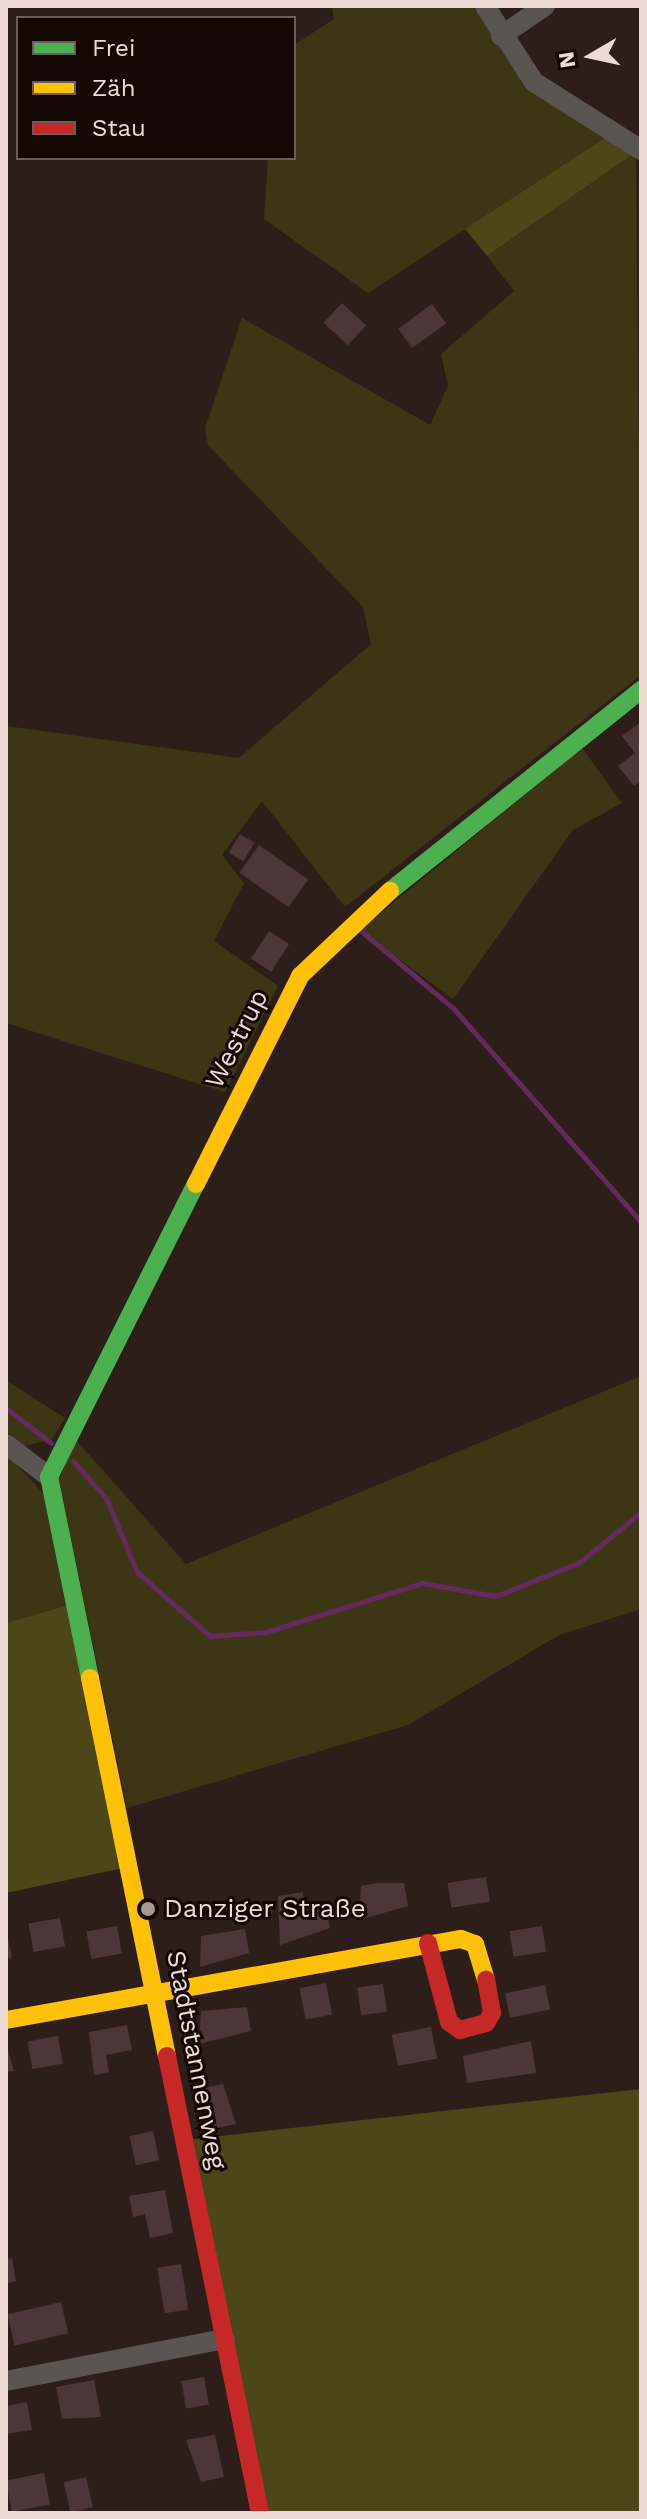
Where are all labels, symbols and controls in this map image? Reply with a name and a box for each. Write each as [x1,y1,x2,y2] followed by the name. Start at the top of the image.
[16,16,296,160] legend
[551,16,631,96] north arrow
[92,34,135,62] text: Frei
[553,50,580,70] text: N
[92,74,136,102] text: Zäh
[92,114,146,142] text: Stau
[199,984,275,1094] street label: Westrup
[164,1893,366,1925] place label: Danziger Straße
[139,1900,157,1918] marker: Danziger Straße
[160,1948,232,2172] street label: Stadtstannenweg

